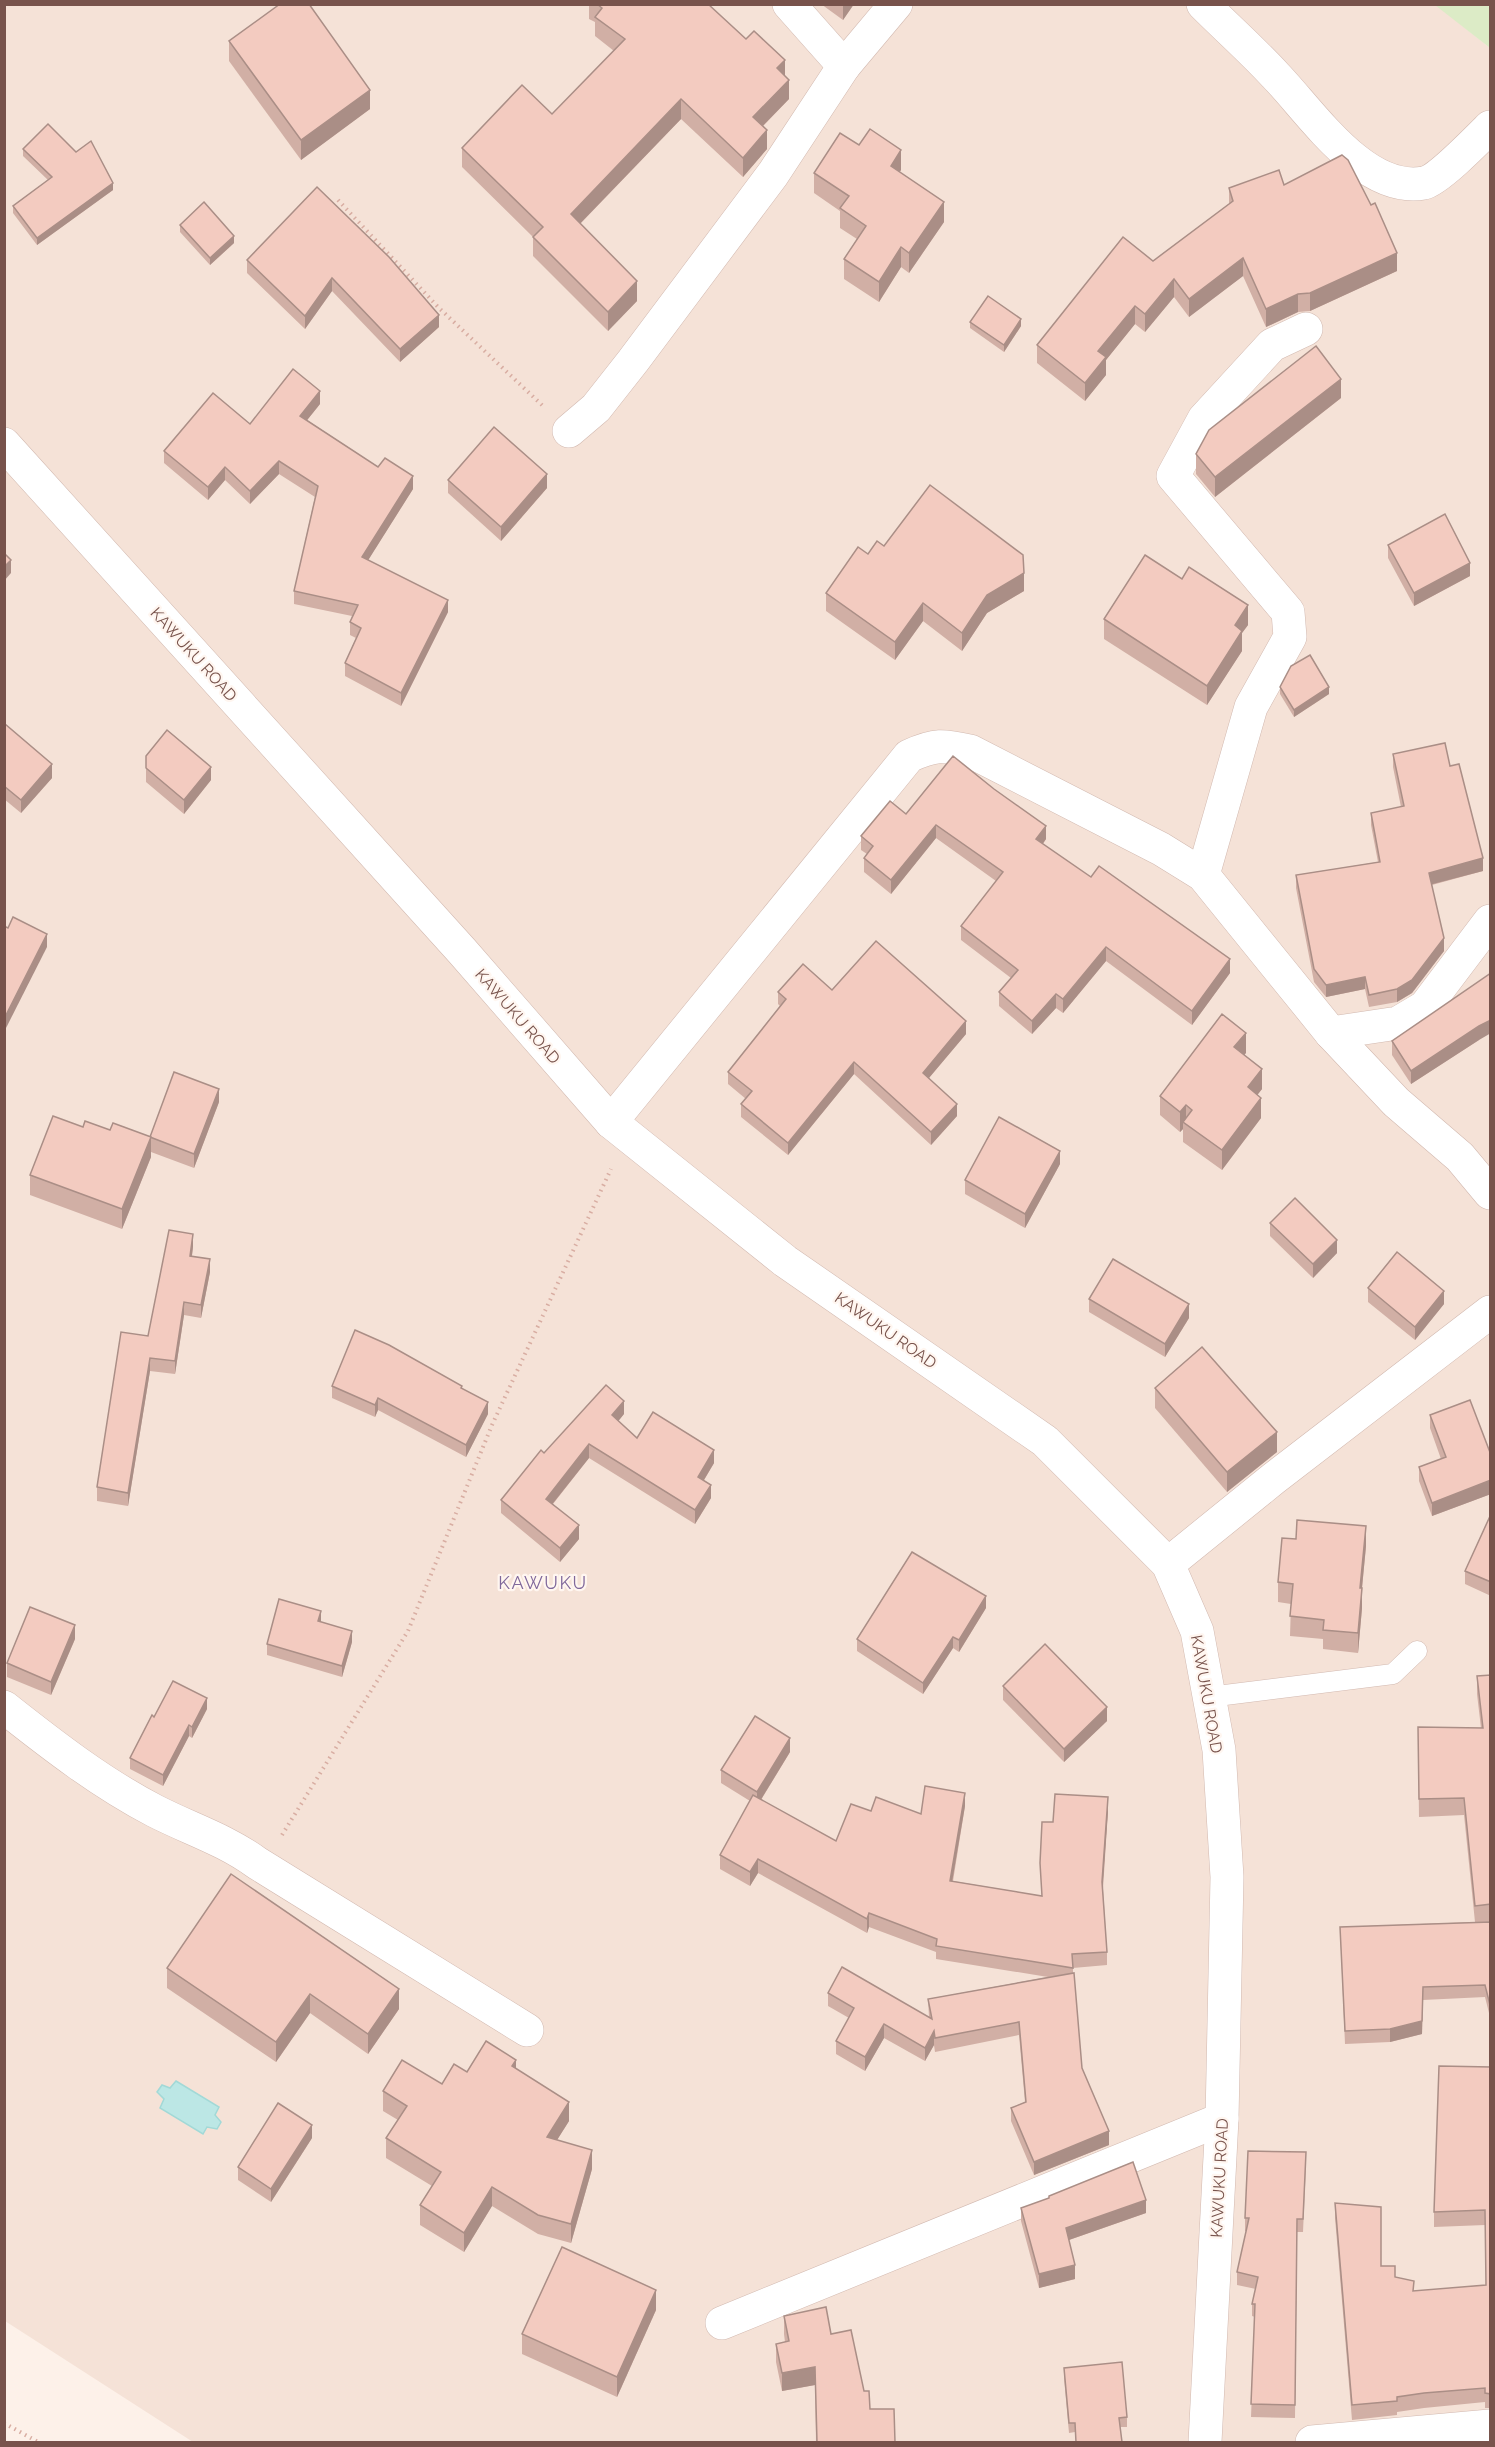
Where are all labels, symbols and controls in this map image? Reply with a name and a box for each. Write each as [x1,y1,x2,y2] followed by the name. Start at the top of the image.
[147,603,241,705] street label: KAWUKU ROAD
[471,965,564,1068] street label: KAWUKU ROAD
[831,1288,940,1373] street label: KAWUKU ROAD
[498,1572,588,1593] district label: KAWUKU
[1187,1633,1226,1755] street label: KAWUKU ROAD
[1207,2118,1232,2238] street label: KAWUKU ROAD

